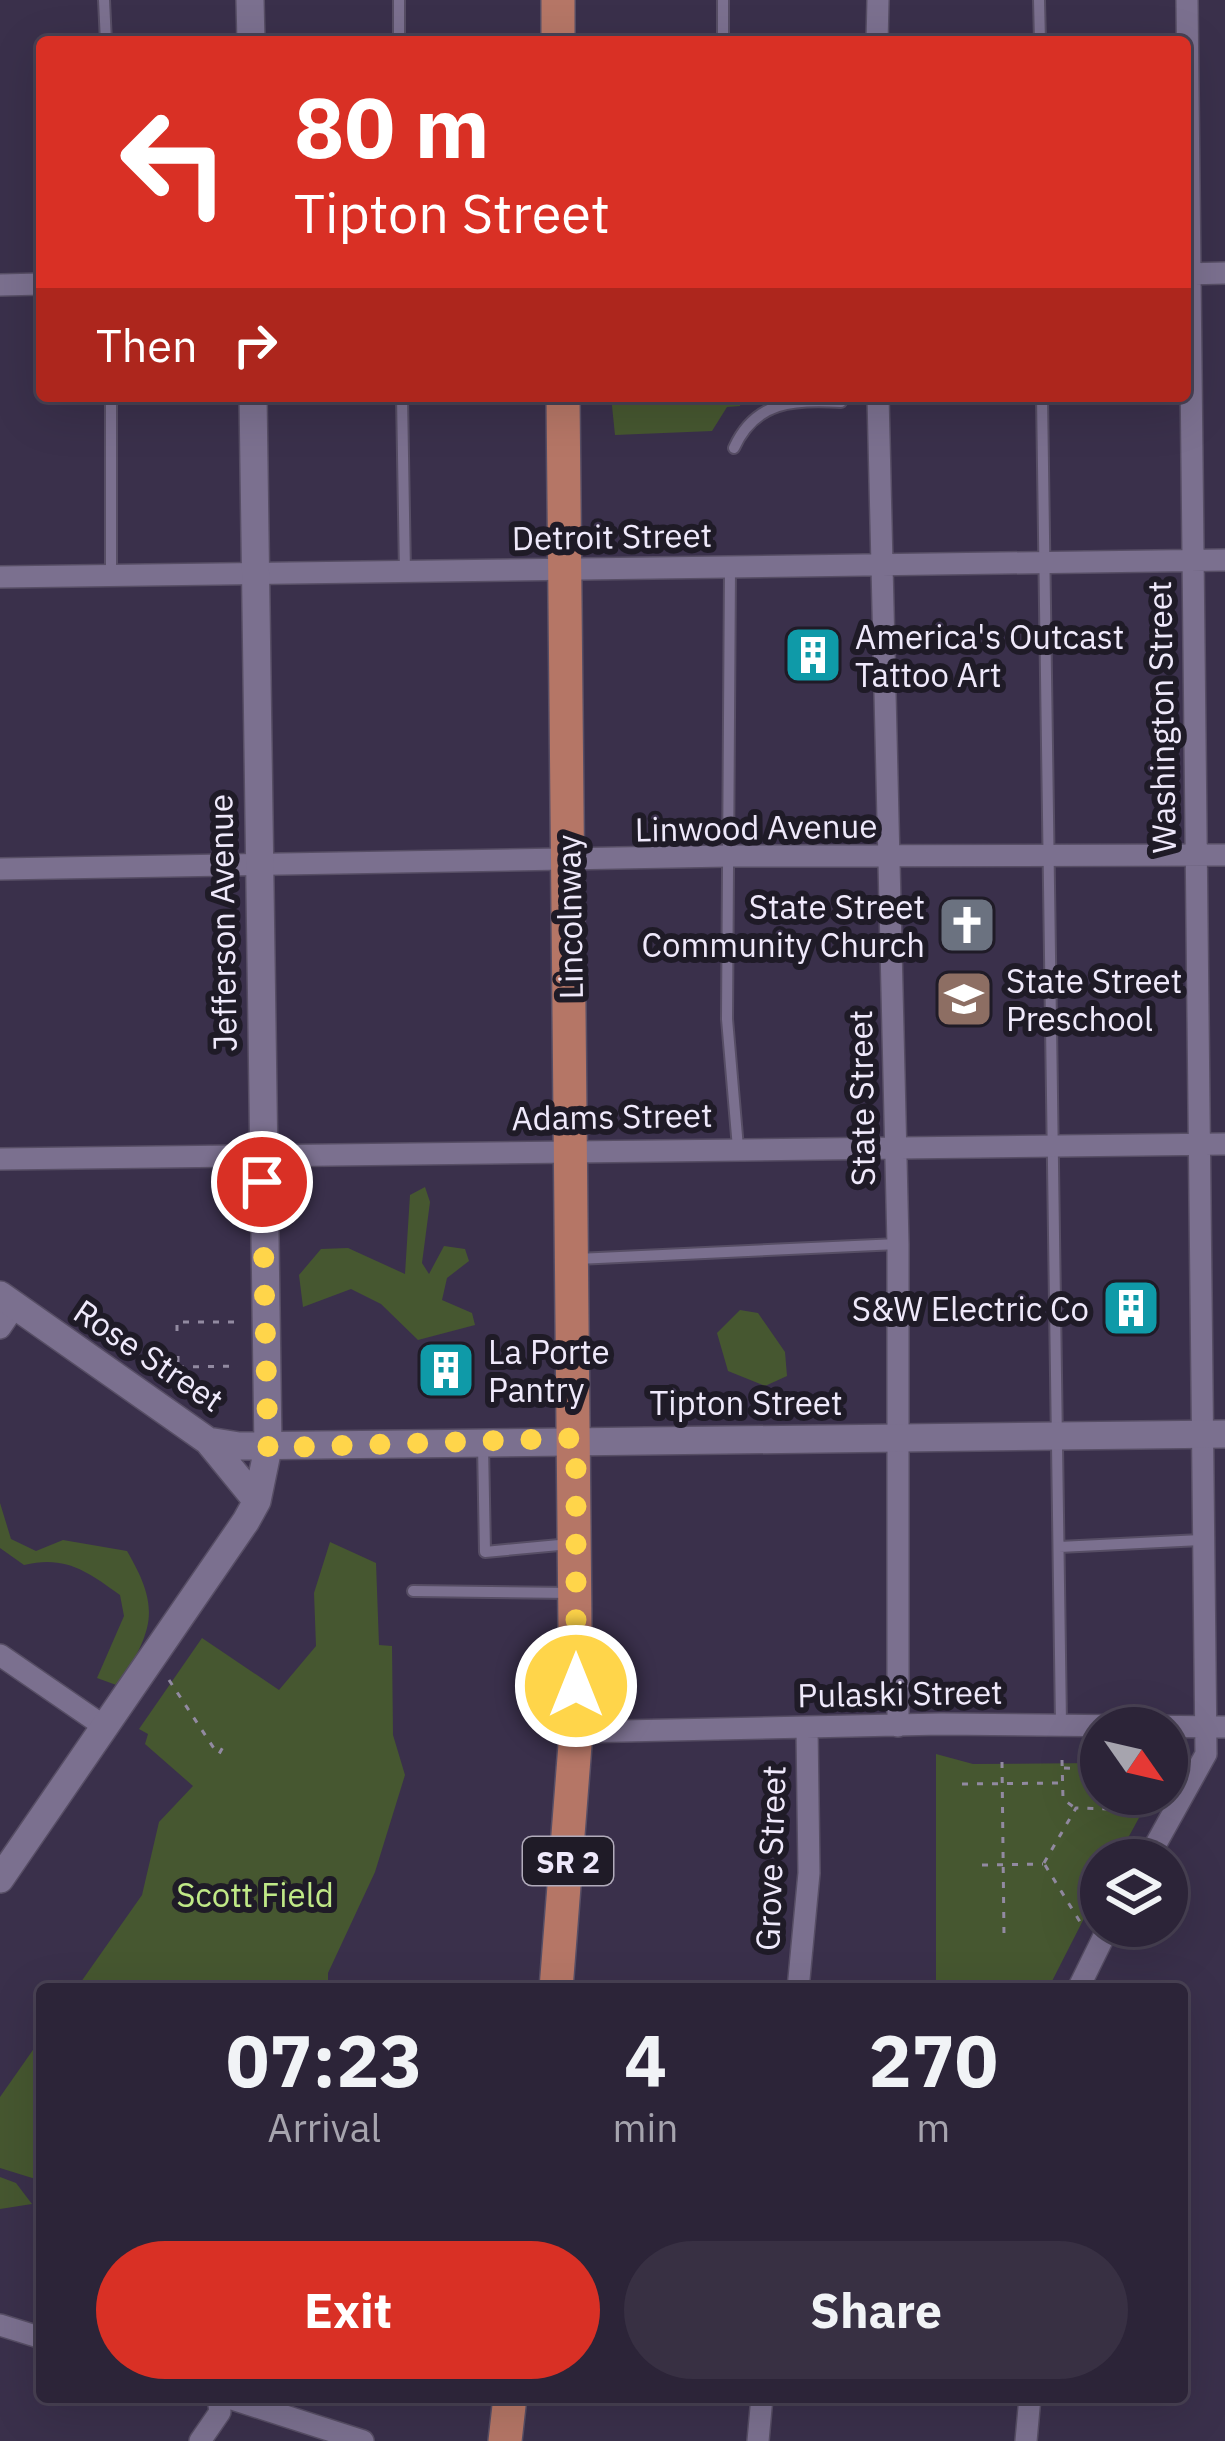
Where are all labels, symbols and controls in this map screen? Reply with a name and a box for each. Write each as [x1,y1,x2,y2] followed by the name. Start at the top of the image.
[294,72,490,181] text: 80 m
[96,84,252,240] icon: left
[294,178,610,248] text: Tipton Street
[222,312,288,378] icon: right
[96,316,198,374] text: Then
[511,513,713,559] street label: Detroit Street
[1137,580,1185,854] street label: Washington Street
[855,615,1124,696] place label: America's Outcast Tattoo Art
[782,624,844,686] building icon: America's Outcast Tattoo Art
[198,794,246,1052] street label: Jefferson Avenue
[634,803,878,851] street label: Linwood Avenue
[546,834,592,1000] street label: Lincolnway
[642,885,925,966] place label: State Street Community Church
[936,894,998,956] church icon: State Street Community Church
[1006,959,1182,1040] place label: State Street Preschool
[933,968,995,1030] school or university icon: State Street Preschool
[838,1010,884,1186] street label: State Street
[511,1093,713,1139] street label: Adams Street
[211,1131,313,1233] pin
[229,1149,295,1215] icon: arrive
[1100,1277,1162,1339] building icon: S&W Electric Co
[852,1287,1089,1330] place label: S&W Electric Co
[66,1289,232,1421] street label: Rose Street
[488,1330,610,1411] place label: La Porte Pantry
[415,1339,477,1401] building icon: La Porte Pantry
[649,1381,843,1424] street label: Tipton Street
[513,1623,639,1749] position arrow
[797,1670,1003,1716] street label: Pulaski Street
[1080,1707,1188,1815] north arrow
[1080,1707,1188,1947] map controls
[745,1765,795,1951] street label: Grove Street
[523,1837,613,1885] road number: SR 2
[1080,1839,1188,1947] button: layers
[176,1873,334,1916] park label: Scott Field
[226,2013,423,2107] text: 07:23
[624,2013,667,2107] text: 4
[868,2013,998,2107] text: 270
[267,2102,381,2153] text: Arrival
[613,2102,678,2153] text: min
[916,2102,950,2153] text: m
[96,2241,600,2379] button: Exit
[624,2241,1128,2379] button: Share

